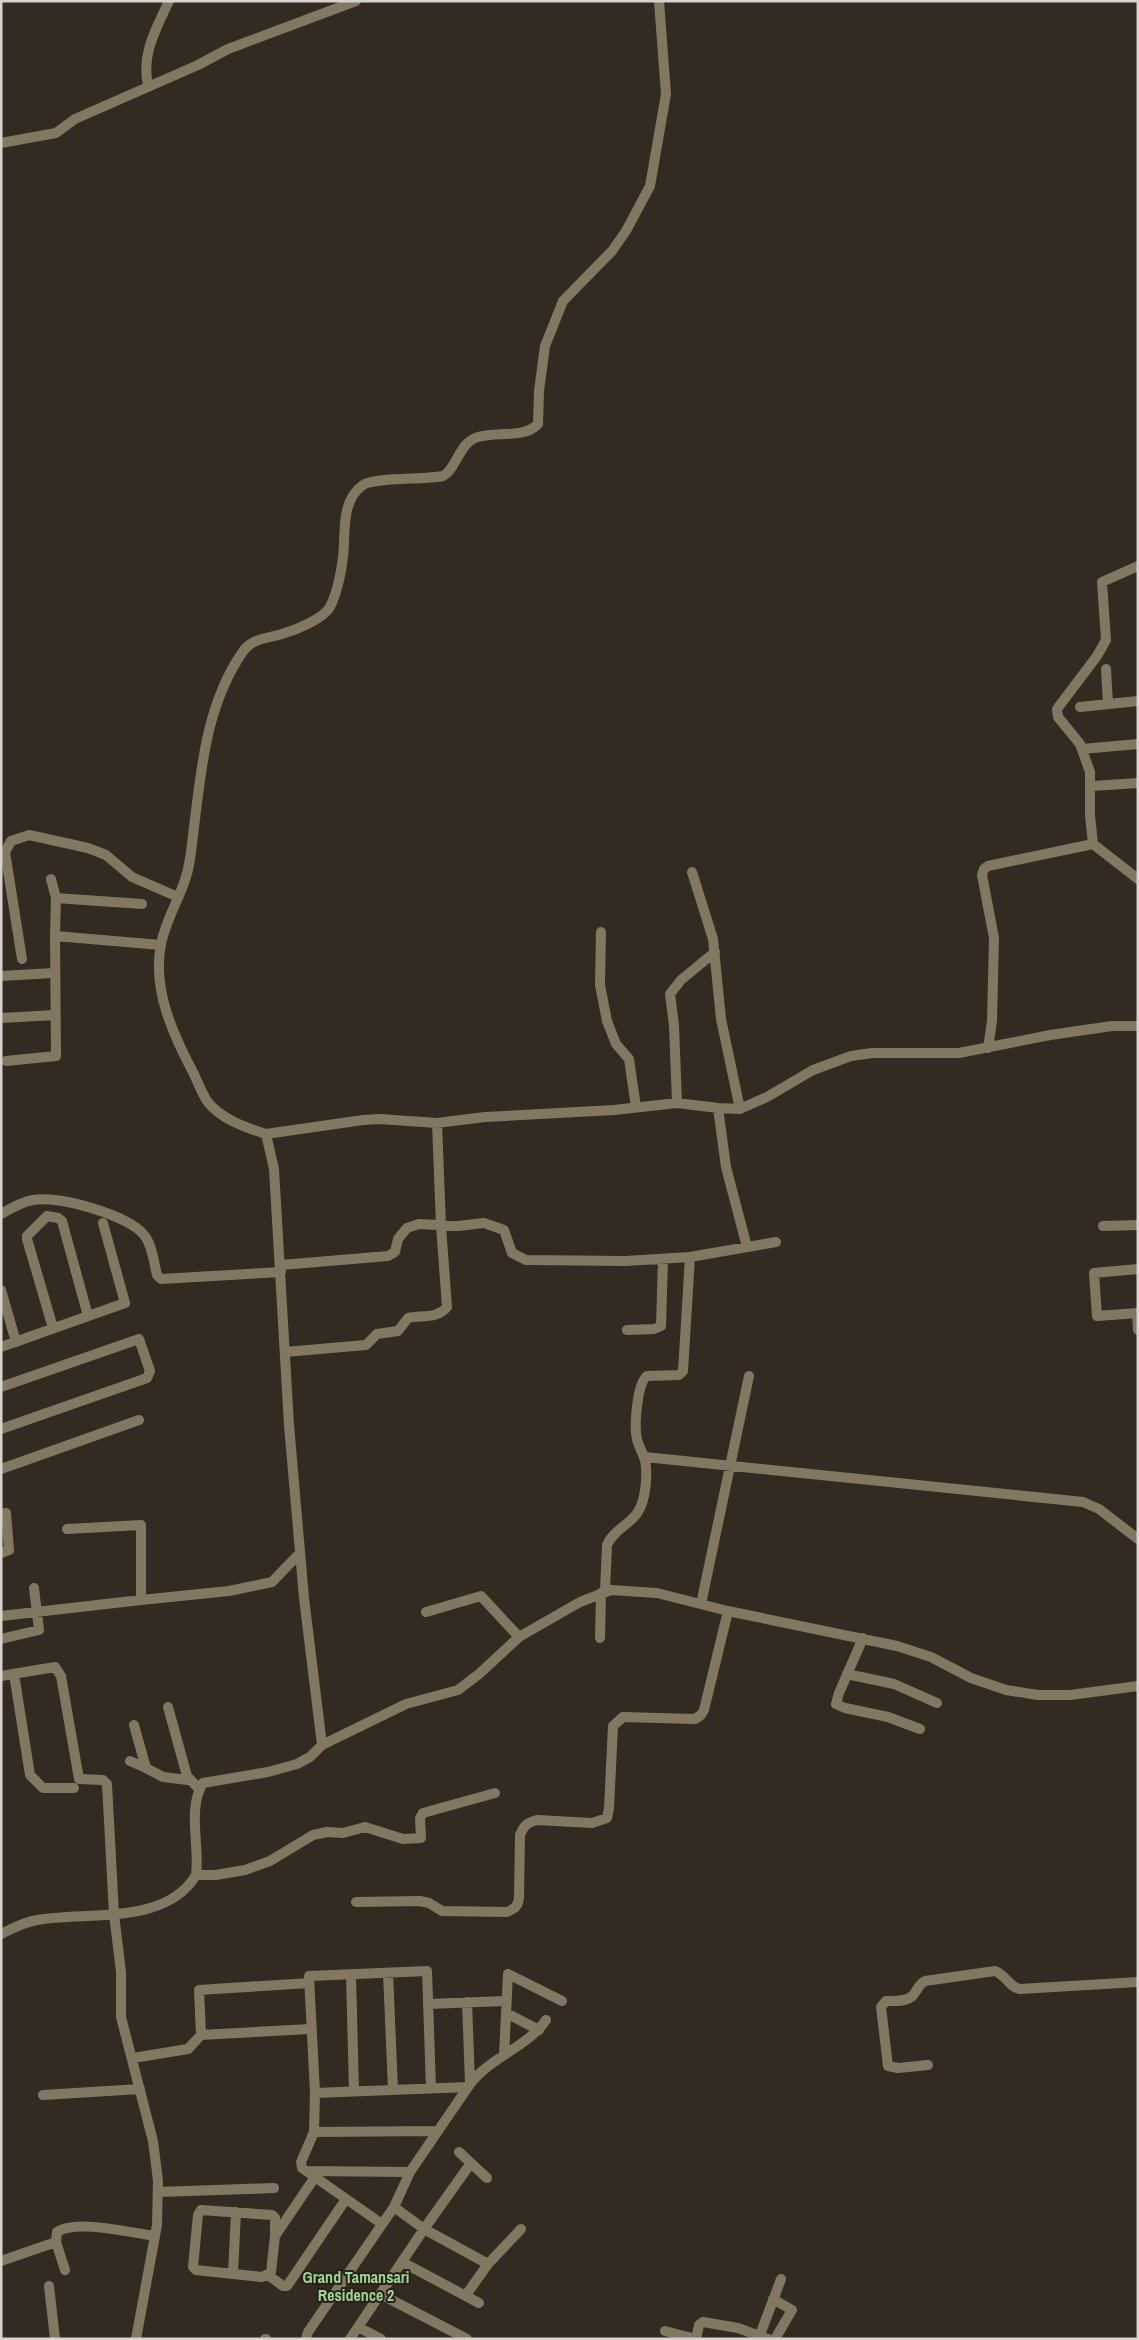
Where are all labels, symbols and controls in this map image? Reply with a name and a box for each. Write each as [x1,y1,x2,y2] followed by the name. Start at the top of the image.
[303,2266,409,2306] district label: Grand Tamansari Residence 2

